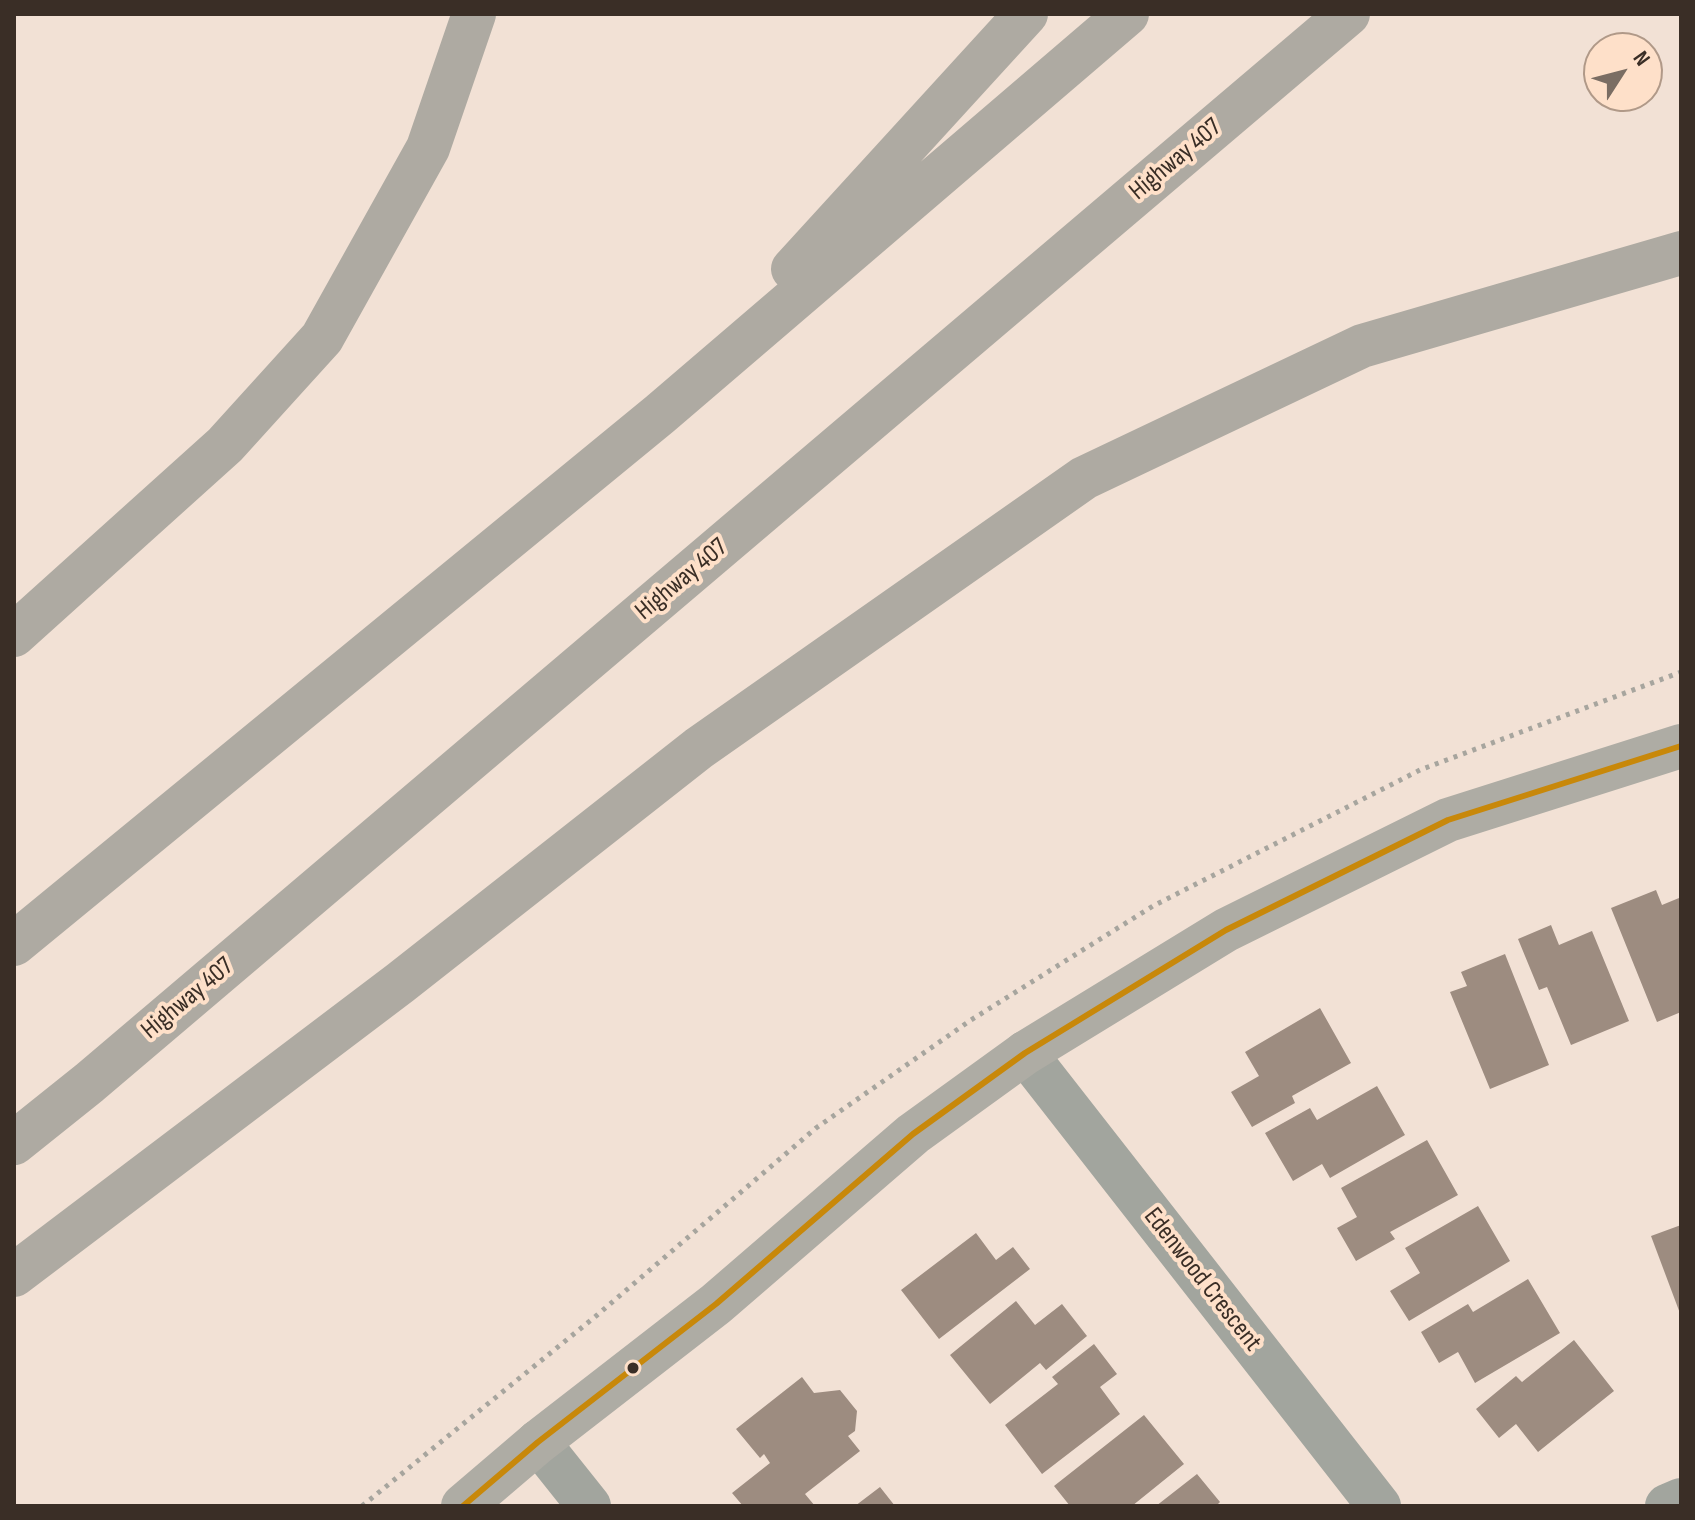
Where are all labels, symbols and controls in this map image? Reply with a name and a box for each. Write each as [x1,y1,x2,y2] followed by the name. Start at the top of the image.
[1583,32,1663,112] north arrow
[1627,46,1656,71] text: N
[1124,113,1228,207] street label: Highway 407
[630,533,734,627] street label: Highway 407
[136,952,240,1046] street label: Highway 407
[1136,1202,1268,1358] street label: Edenwood Crescent
[625,1360,641,1376] unlabelled marker

